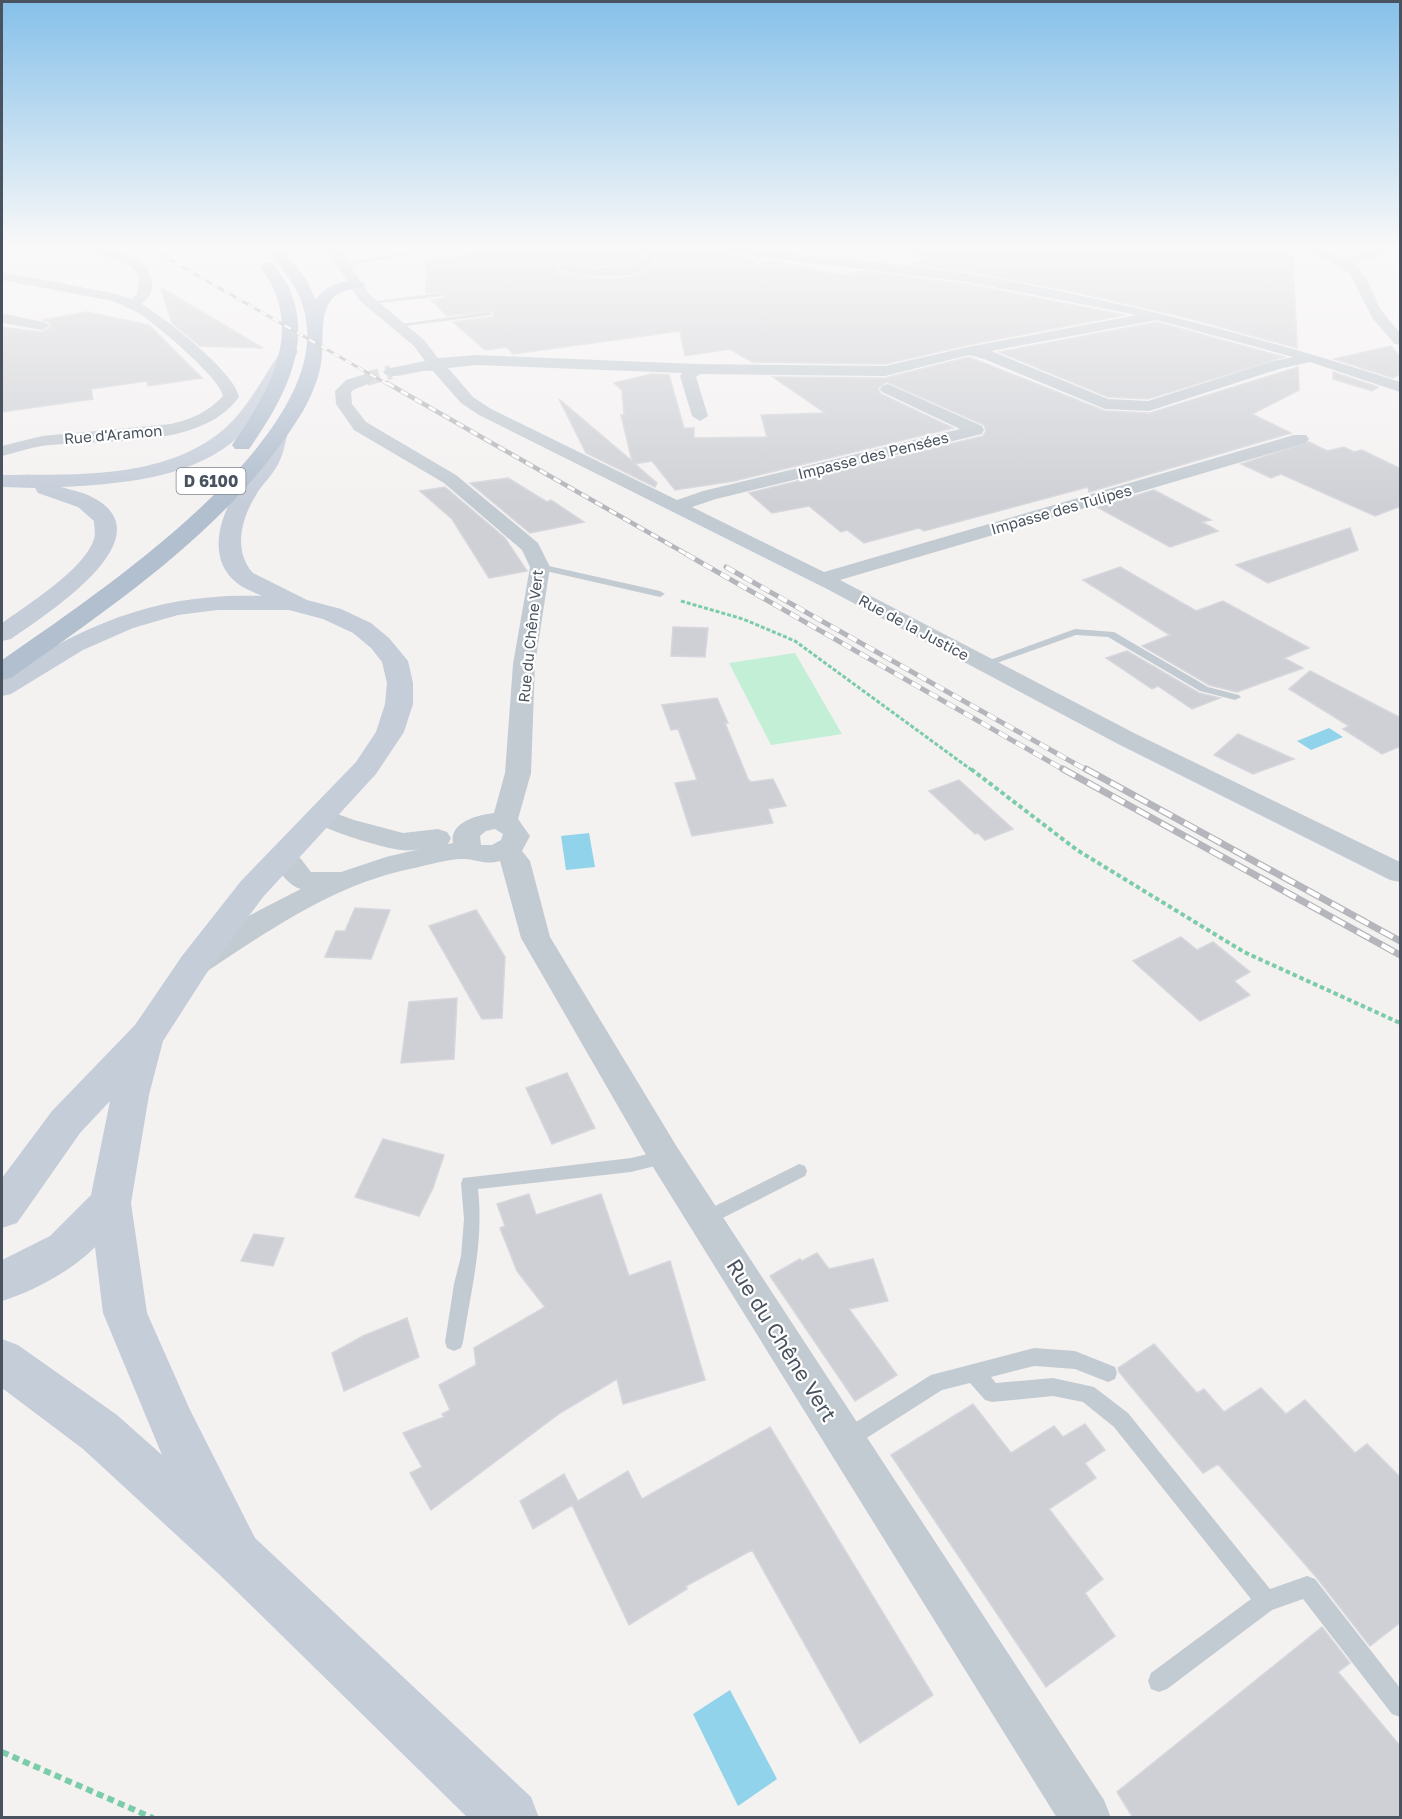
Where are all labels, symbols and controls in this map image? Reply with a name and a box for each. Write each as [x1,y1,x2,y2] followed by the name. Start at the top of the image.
[63,421,163,447] street label: Rue d'Aramon
[796,428,950,482] street label: Impasse des Pensées
[176,468,246,494] road number: D 6100
[989,480,1133,538] street label: Impasse des Tulipes
[514,569,546,703] street label: Rue du Chêne Vert
[856,590,973,664] street label: Rue de la Justice
[722,1254,842,1426] street label: Rue du Chêne Vert

